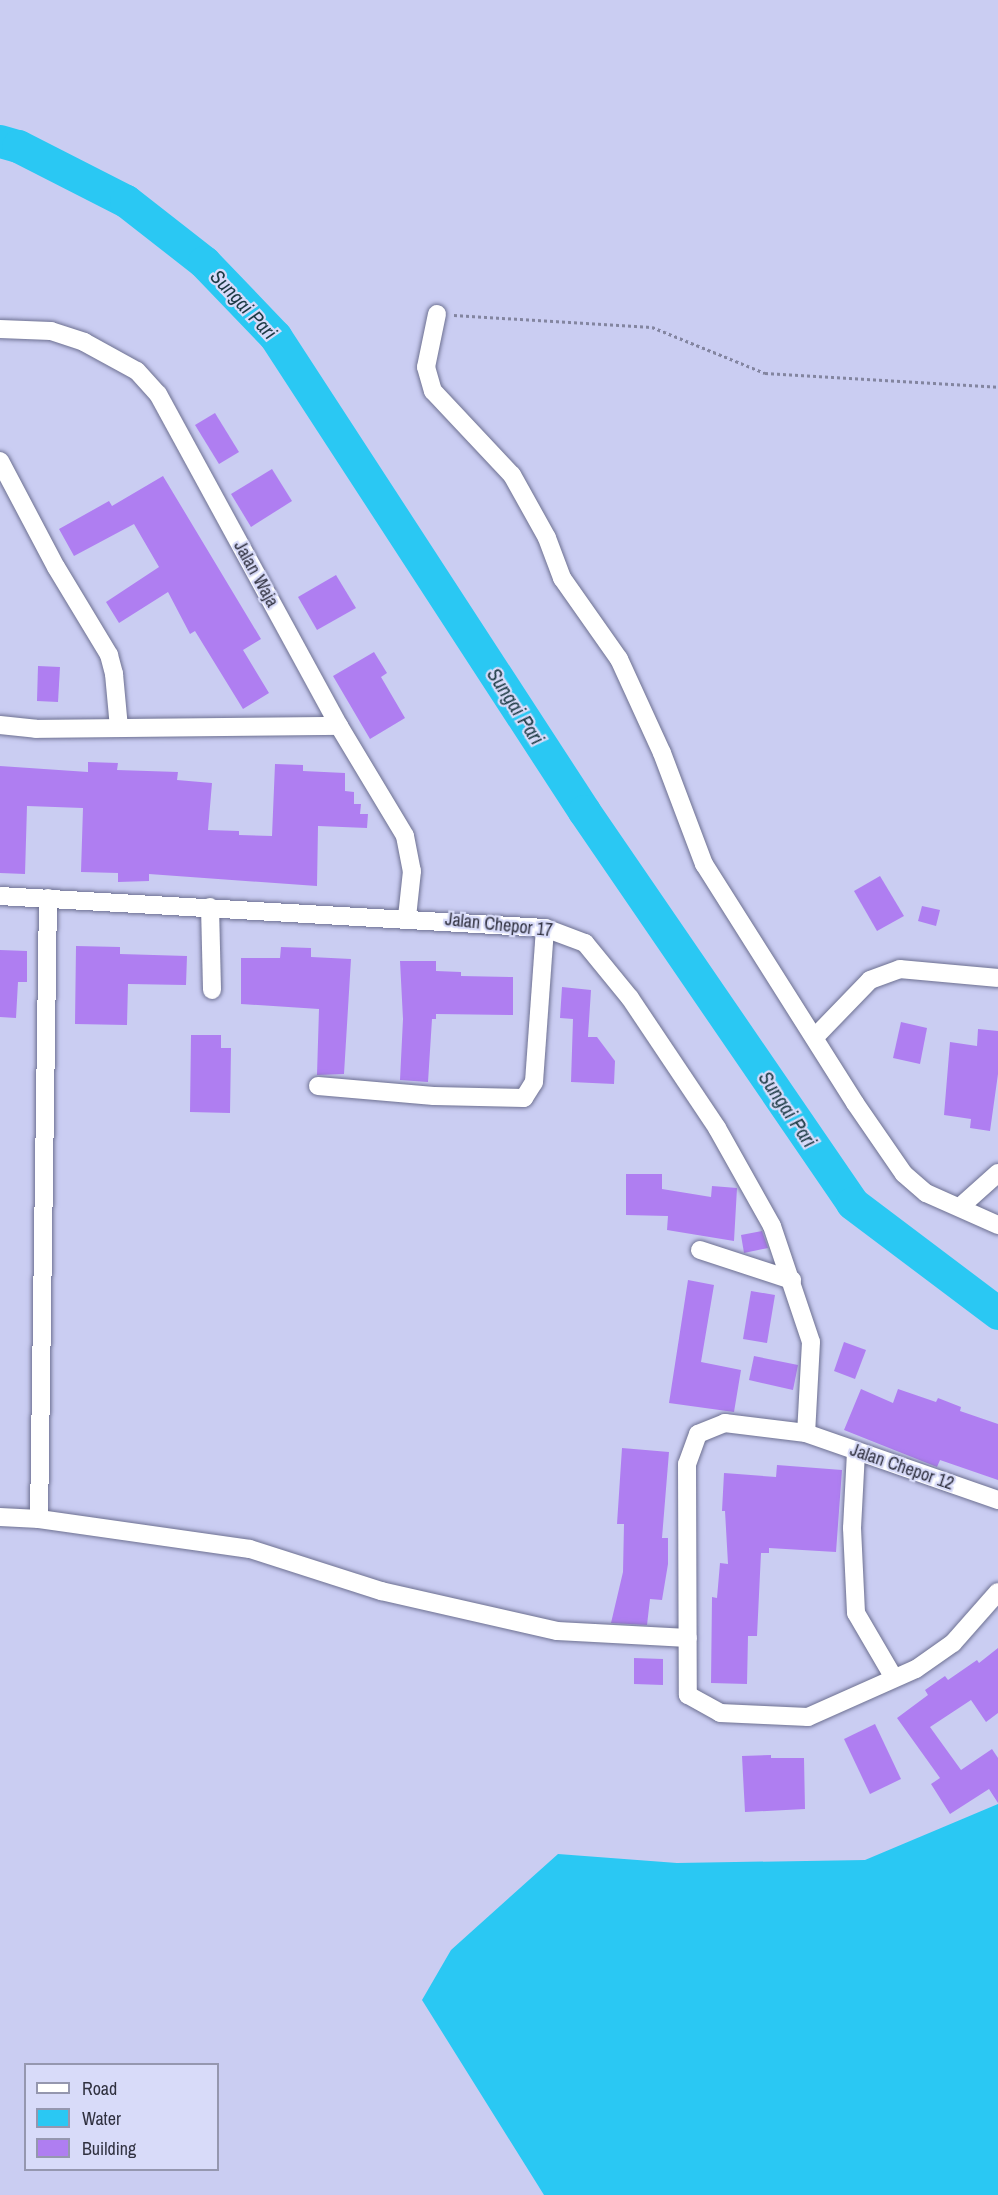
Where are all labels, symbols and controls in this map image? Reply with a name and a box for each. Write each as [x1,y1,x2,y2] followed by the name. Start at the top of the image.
[206,264,282,344] water label: Sungai Pari
[229,537,283,611] street label: Jalan Waja
[482,663,550,749] water label: Sungai Pari
[444,909,554,941] street label: Jalan Chepor 17
[754,1066,822,1152] water label: Sungai Pari
[847,1439,957,1495] street label: Jalan Chepor 12
[24,2063,219,2171] legend
[82,2076,117,2101] text: Road
[82,2106,121,2131] text: Water
[82,2136,136,2161] text: Building

